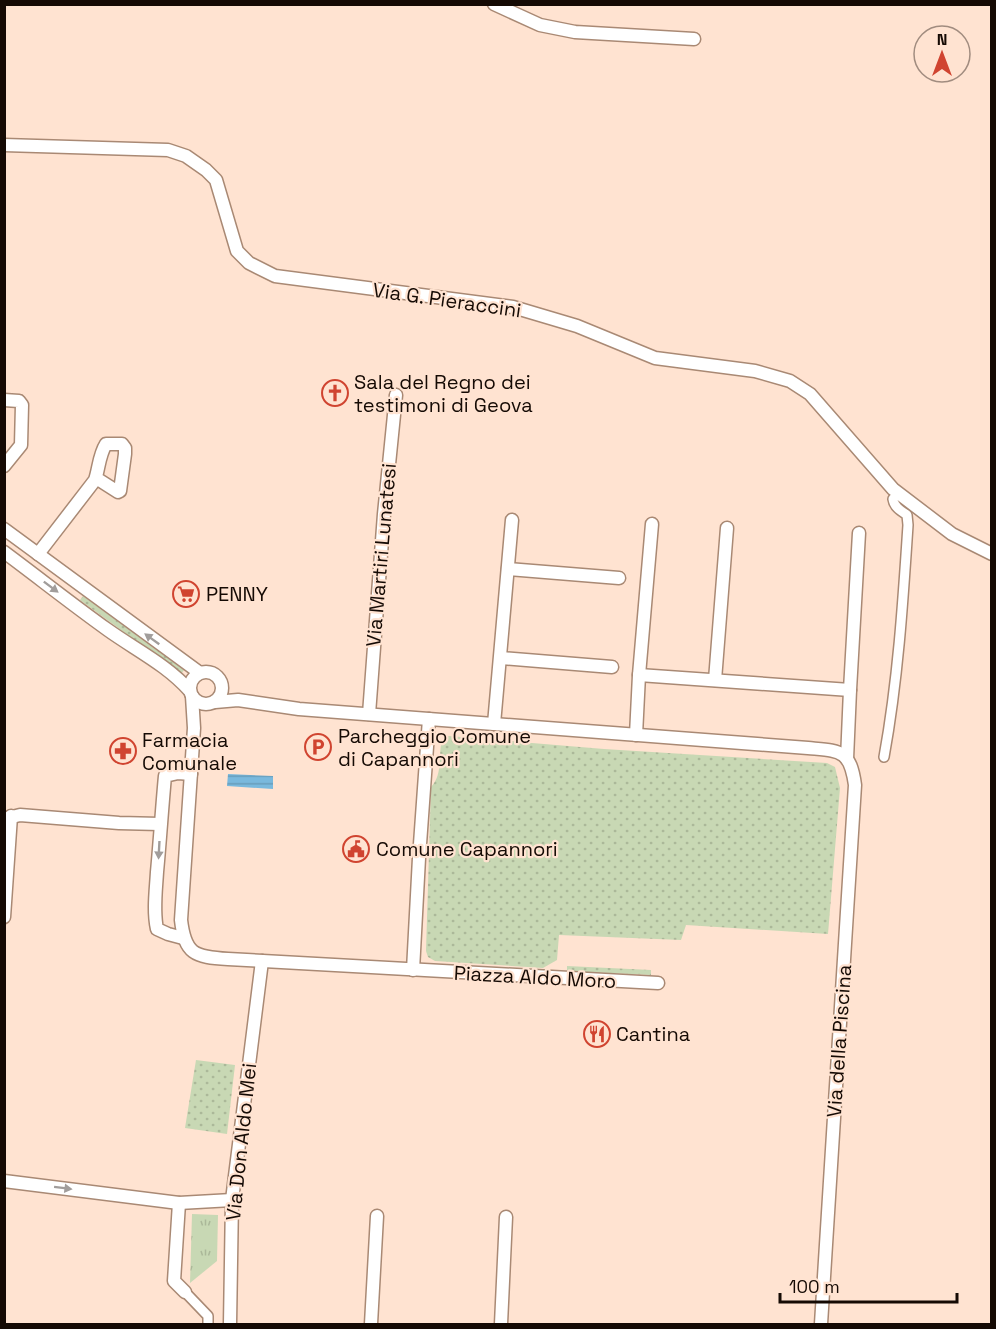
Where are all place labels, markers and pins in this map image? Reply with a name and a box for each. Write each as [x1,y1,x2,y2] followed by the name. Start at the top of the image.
[354,369,533,418] place label: Sala del Regno dei testimoni di Geova
[320,378,350,408] church icon: Sala del Regno dei testimoni di Geova
[171,579,201,609] supermarket icon: PENNY
[206,581,268,607] place label: PENNY
[338,723,531,772] place label: Parcheggio Comune di Capannori
[142,727,237,776] place label: Farmacia Comunale
[303,732,333,762] parking icon: Parcheggio Comune di Capannori
[108,736,138,766] pharmacy icon: Farmacia Comunale
[341,834,371,864] public building icon: Comune Capannori
[376,836,558,862] place label: Comune Capannori
[582,1019,612,1049] restaurant icon: Cantina
[616,1021,690,1047] place label: Cantina

